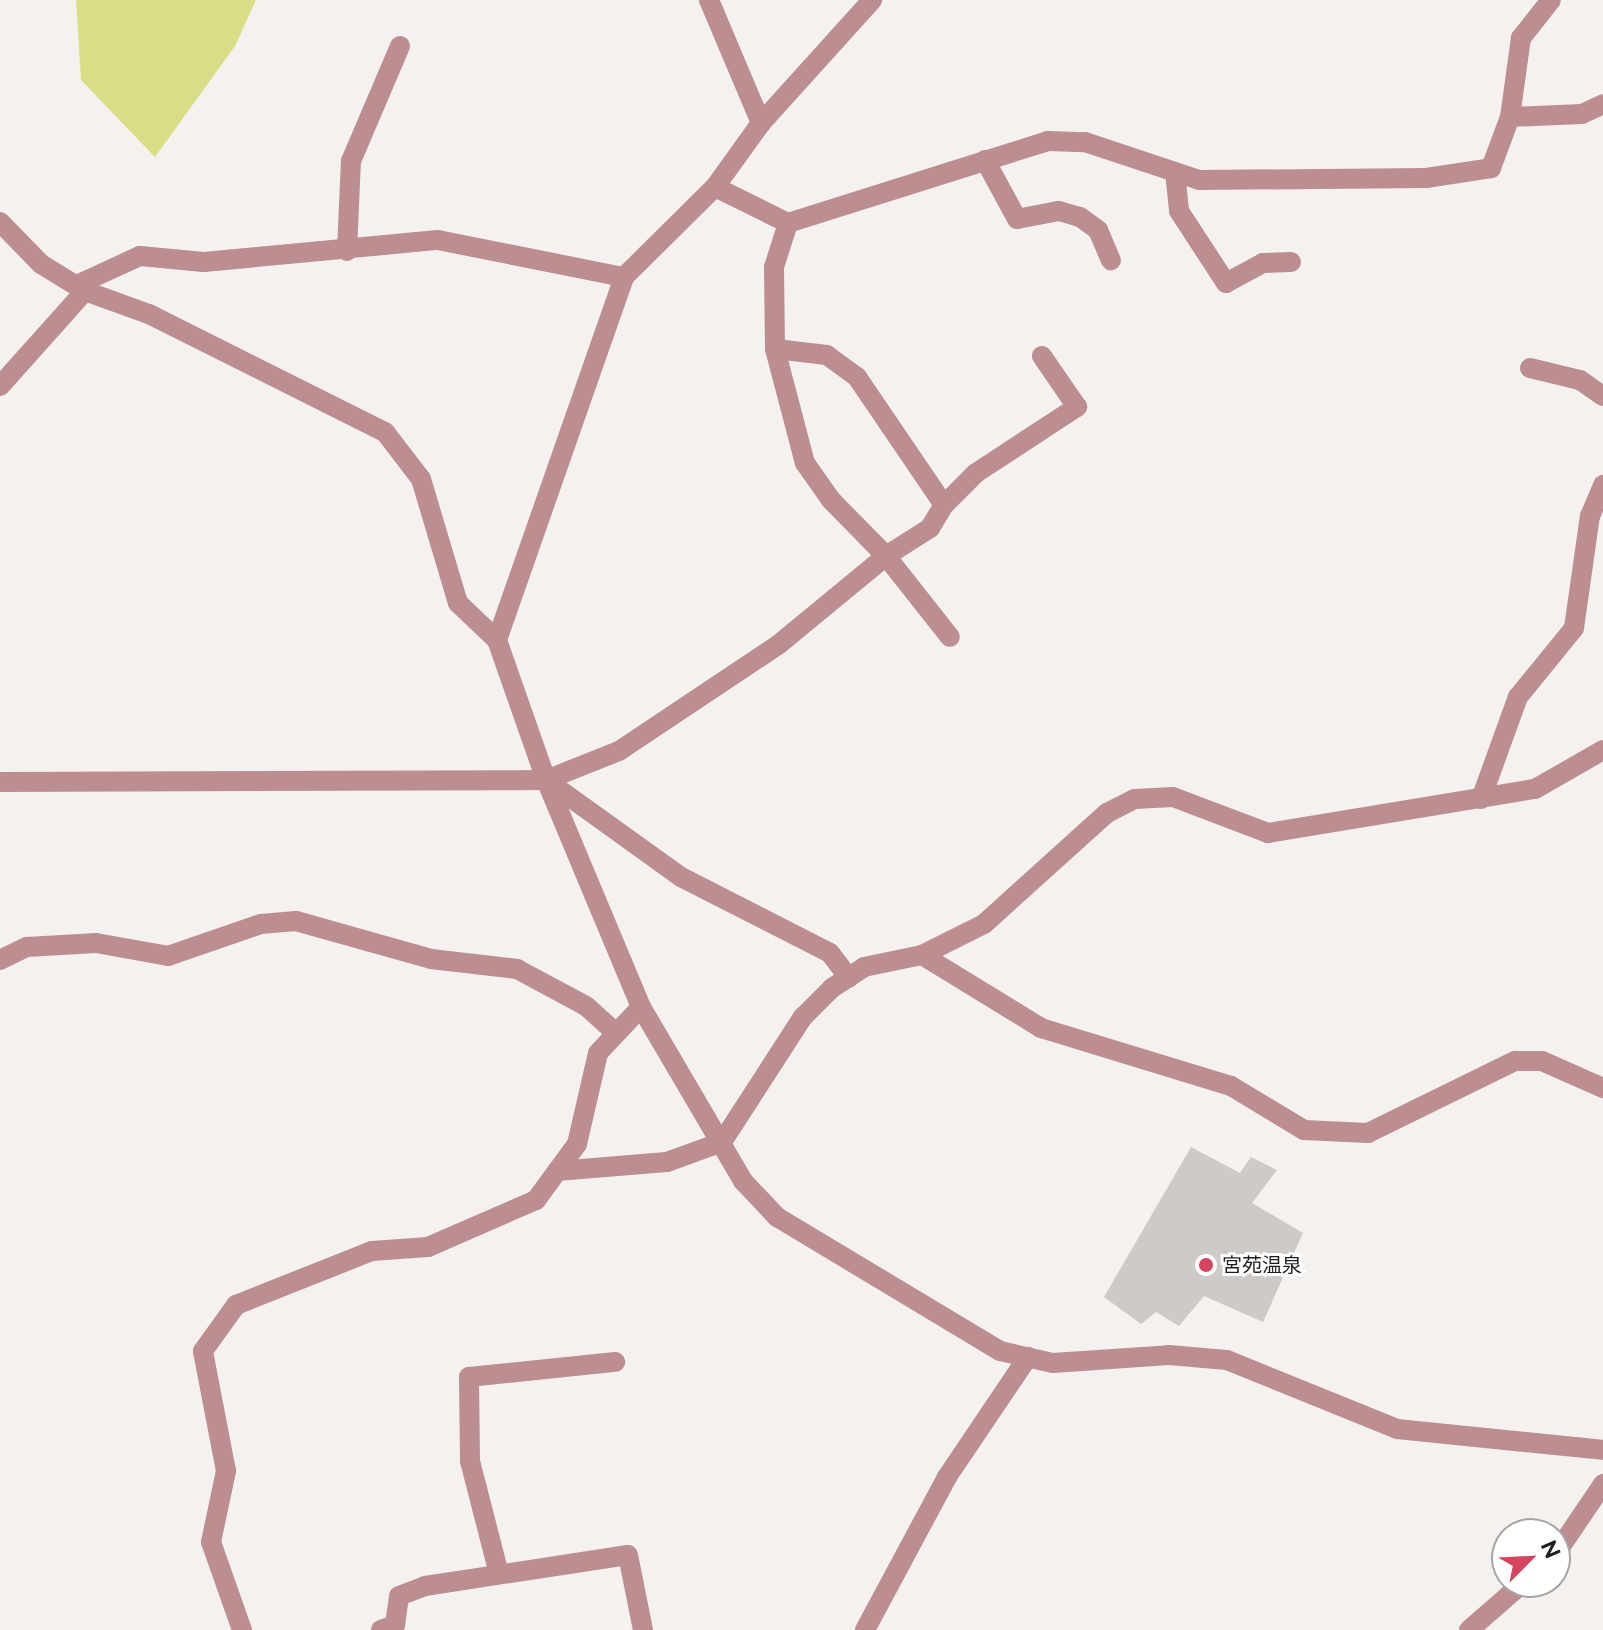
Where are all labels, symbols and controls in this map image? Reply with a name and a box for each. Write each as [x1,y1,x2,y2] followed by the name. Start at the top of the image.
[1222,1253,1302,1277] place label: 宮苑温泉
[1197,1256,1215,1274] marker: 宮苑温泉
[1491,1518,1571,1598] north arrow
[1536,1536,1566,1562] text: N

